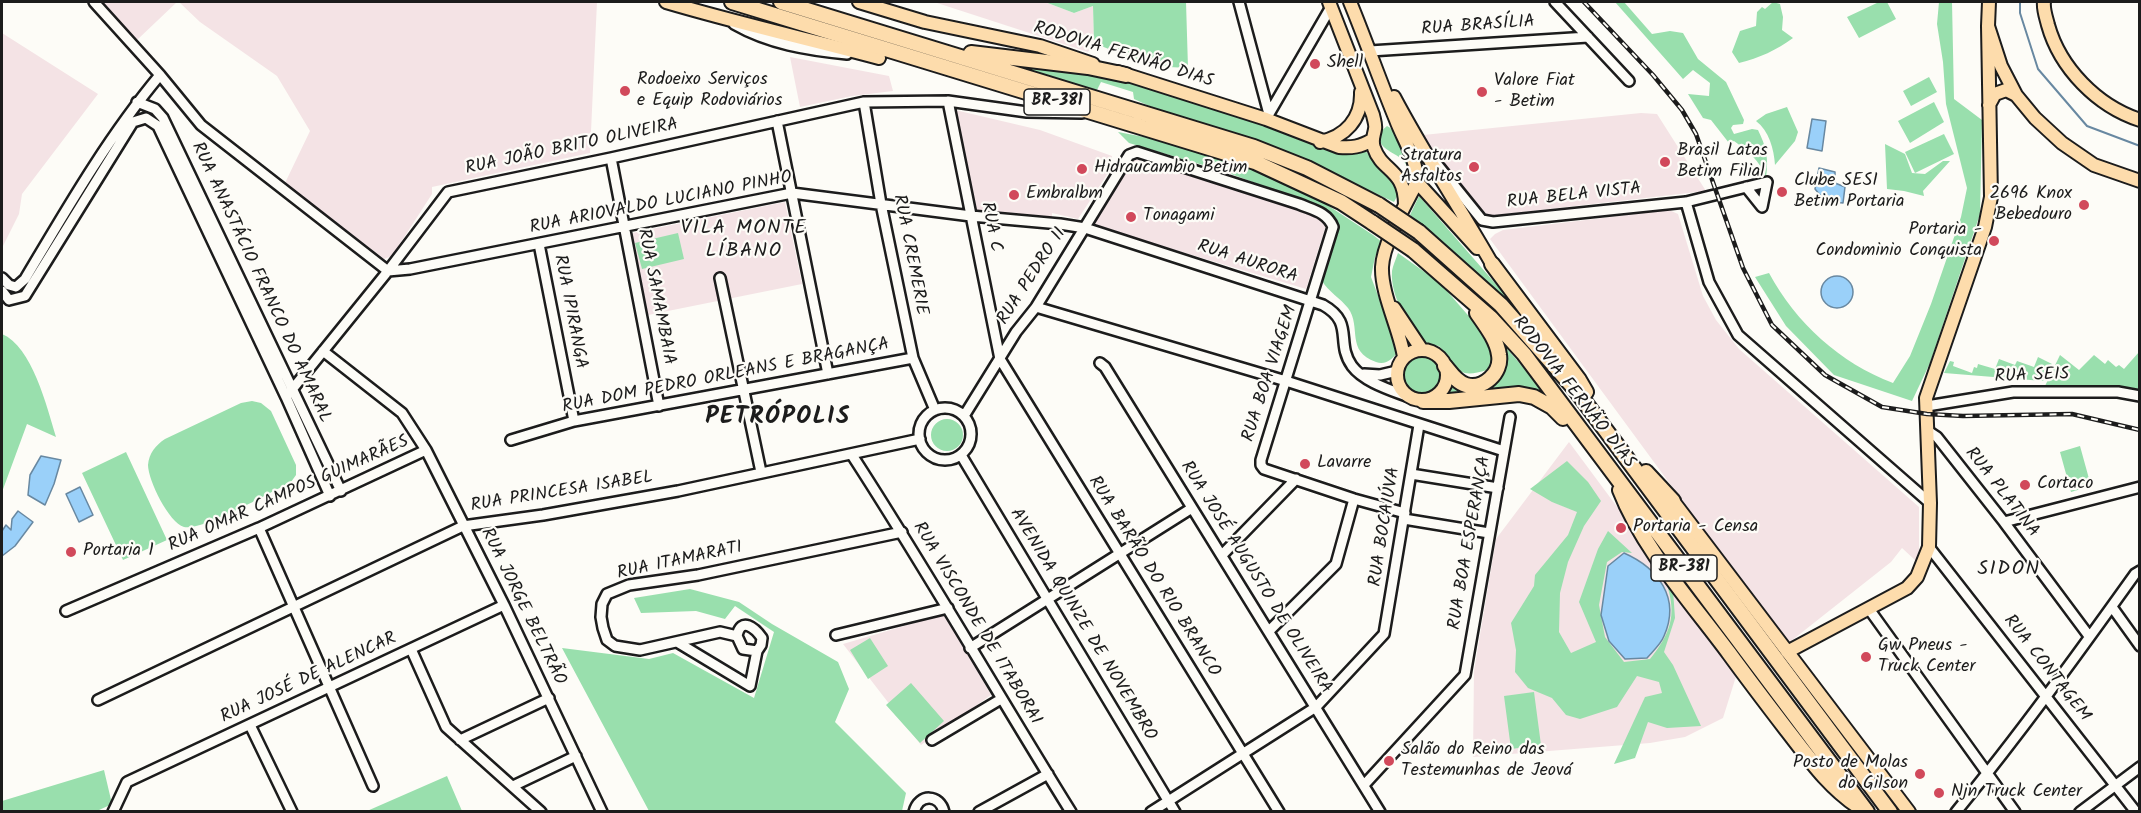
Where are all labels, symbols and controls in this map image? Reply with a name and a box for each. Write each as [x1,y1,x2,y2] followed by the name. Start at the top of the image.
[1420,12,1536,42] street label: RUA BRASÍLIA
[1030,18,1216,94] street label: RODOVIA FERNÃO DIAS
[1327,53,1363,75] place label: Shell
[1308,57,1322,71] marker: Shell
[637,70,782,112] place label: Rodoeixo Serviços e Equip Rodoviários
[1494,71,1575,113] place label: Valore Fiat - Betim
[618,84,632,98] marker: Rodoeixo Serviços e Equip Rodoviários
[1475,85,1489,99] marker: Valore Fiat - Betim
[1024,89,1090,115] road number: BR-381
[464,115,680,181] street label: RUA JOÃO BRITO OLIVEIRA
[185,139,335,427] street label: RUA ANASTÁCIO FRANCO DO AMARAL
[1677,141,1768,184] place label: Brasil Latas Betim Filial
[1401,146,1462,188] place label: Stratura Asfaltos
[1658,155,1672,169] marker: Brasil Latas Betim Filial
[1094,158,1247,180] place label: Hidraucambio Betim
[1467,160,1481,174] marker: Stratura Asfaltos
[1075,162,1089,176] marker: Hidraucambio Betim
[528,168,794,240] street label: RUA ARIOVALDO LUCIANO PINHO
[1794,171,1904,213] place label: Clube SESI Betim Portaria
[1506,179,1642,215] street label: RUA BELA VISTA
[1026,184,1103,206] place label: Embralbm
[1989,184,2072,226] place label: 2696 Knox Bebedouro
[1775,185,1789,199] marker: Clube SESI Betim Portaria
[1007,188,1021,202] marker: Embralbm
[887,193,931,317] street label: RUA CREMERIE
[2077,198,2091,212] marker: 2696 Knox Bebedouro
[975,200,1005,254] street label: RUA C
[1143,206,1214,228] place label: Tonagami
[1124,210,1138,224] marker: Tonagami
[681,218,807,265] district label: VILA MONTE LÍBANO
[1815,220,1982,262] place label: Portaria - Condominio Conquista
[994,224,1072,330] street label: RUA PEDRO II
[631,227,679,367] street label: RUA SAMAMBAIA
[1987,234,2001,248] marker: Portaria - Condominio Conquista
[1194,237,1300,289] street label: RUA AURORA
[547,253,591,371] street label: RUA IPIRANGA
[1239,303,1303,445] street label: RUA BOA VIAGEM
[1507,313,1639,473] street label: RODOVIA FERNÃO DIAS
[561,335,891,419] street label: RUA DOM PEDRO ORLEANS E BRAGANÇA
[1994,365,2070,389] street label: RUA SEIS
[705,405,851,433] district label: PETRÓPOLIS
[165,432,413,558] street label: RUA OMAR CAMPOS GUIMARÃES
[1959,444,2043,542] street label: RUA PLATINA
[1317,453,1371,475] place label: Lavarre
[1445,454,1497,632] street label: RUA BOA ESPERANÇA
[1298,457,1312,471] marker: Lavarre
[1174,458,1336,698] street label: RUA JOSÉ AUGUSTO DE OLIVEIRA
[1366,466,1406,588] street label: RUA BOCAIÚVA
[469,468,655,518] street label: RUA PRINCESA ISABEL
[1082,473,1224,681] street label: RUA BARÃO DO RIO BRANCO
[2037,474,2093,496] place label: Cortaco
[2018,478,2032,492] marker: Cortaco
[1004,505,1160,745] street label: AVENIDA QUINZE DE NOVEMBRO
[1633,517,1758,539] place label: Portaria - Censa
[907,519,1045,729] street label: RUA VISCONDE DE ITABORAI
[1614,521,1628,535] marker: Portaria - Censa
[475,525,569,689] street label: RUA JORGE BELTRÃO
[615,538,745,586] street label: RUA ITAMARATI
[83,541,154,563] place label: Portaria 1
[64,545,78,559] marker: Portaria 1
[1651,555,1717,581] road number: BR-381
[1977,559,2041,583] district label: SIDON
[1998,611,2094,727] street label: RUA CONTAGEM
[218,629,400,729] street label: RUA JOSÉ DE ALENCAR
[1878,636,1975,678] place label: Gw Pneus - Truck Center
[1859,650,1873,664] marker: Gw Pneus - Truck Center
[1401,740,1572,783] place label: Salão do Reino das Testemunhas de Jeová
[1793,753,1908,795] place label: Posto de Molas do Gilson
[1382,754,1396,768] marker: Salão do Reino das Testemunhas de Jeová
[1913,767,1927,781] marker: Posto de Molas do Gilson
[1951,782,2082,804] place label: Njn Truck Center
[1932,786,1946,800] marker: Njn Truck Center

